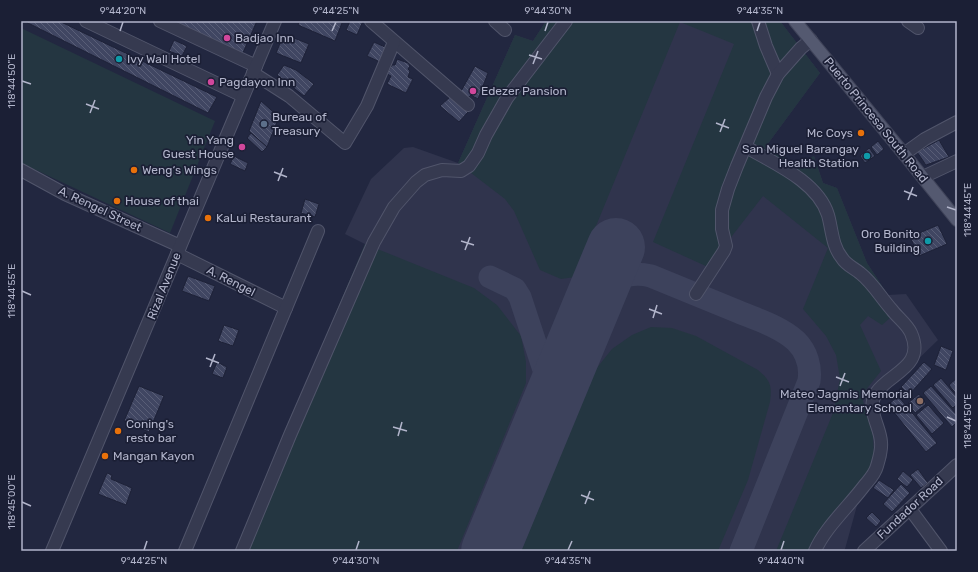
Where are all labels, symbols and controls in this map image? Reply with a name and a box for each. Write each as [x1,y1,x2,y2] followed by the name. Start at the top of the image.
[100,5,146,17] text: 9°44'20"N
[313,5,359,17] text: 9°44'25"N
[525,5,571,17] text: 9°44'30"N
[737,5,783,17] text: 9°44'35"N
[235,31,294,45] place label: Badjao Inn
[222,33,232,43] marker: Badjao Inn
[127,52,201,66] place label: Ivy Wall Hotel
[6,54,18,108] text: 118°44'50"E
[114,54,124,64] marker: Ivy Wall Hotel
[821,55,931,185] street label: Puerto Princesa South Road
[219,75,295,89] place label: Pagdayon Inn
[206,77,216,87] marker: Pagdayon Inn
[481,84,567,98] place label: Edezer Pansion
[468,86,478,96] marker: Edezer Pansion
[272,110,327,138] place label: Bureau of Treasury
[259,119,269,129] marker: Bureau of Treasury
[807,126,853,140] place label: Mc Coys
[856,128,866,138] marker: Mc Coys
[163,133,234,161] place label: Yin Yang Guest House
[237,142,247,152] marker: Yin Yang Guest House
[742,142,859,170] place label: San Miguel Barangay Health Station
[862,151,872,161] marker: San Miguel Barangay Health Station
[142,163,217,177] place label: Weng‘s Wings
[129,165,139,175] marker: Weng‘s Wings
[962,183,974,237] text: 118°44'45"E
[56,184,144,235] street label: A. Rengel Street
[125,194,199,208] place label: House of thai
[112,196,122,206] marker: House of thai
[216,211,312,225] place label: KaLui Restaurant
[203,213,213,223] marker: KaLui Restaurant
[861,227,920,255] place label: Oro Bonito Building
[923,236,933,246] marker: Oro Bonito Building
[144,250,184,322] street label: Rizal Avenue
[204,263,258,299] street label: A. Rengel
[6,264,18,318] text: 118°44'55"E
[780,387,912,415] place label: Mateo Jagmis Memorial Elementary School
[962,394,974,448] text: 118°44'50"E
[915,396,925,406] marker: Mateo Jagmis Memorial Elementary School
[126,417,177,445] place label: Coning's resto bar
[113,426,123,436] marker: Coning's resto bar
[113,449,195,463] place label: Mangan Kayon
[100,451,110,461] marker: Mangan Kayon
[6,474,18,530] text: 118°45'00"E
[874,474,946,542] street label: Fundador Road
[121,555,167,567] text: 9°44'25"N
[333,555,379,567] text: 9°44'30"N
[545,555,591,567] text: 9°44'35"N
[758,555,804,567] text: 9°44'40"N

